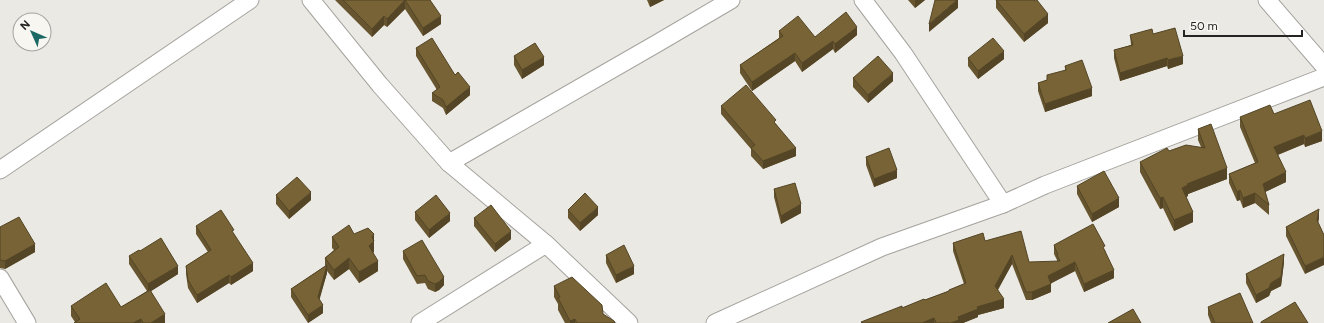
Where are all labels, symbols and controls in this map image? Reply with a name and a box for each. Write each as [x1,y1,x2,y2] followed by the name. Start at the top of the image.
[12,12,52,52] north arrow
[1184,12,1302,38] scale bar
[18,18,33,33] text: N
[1190,19,1218,33] text: 50 m

